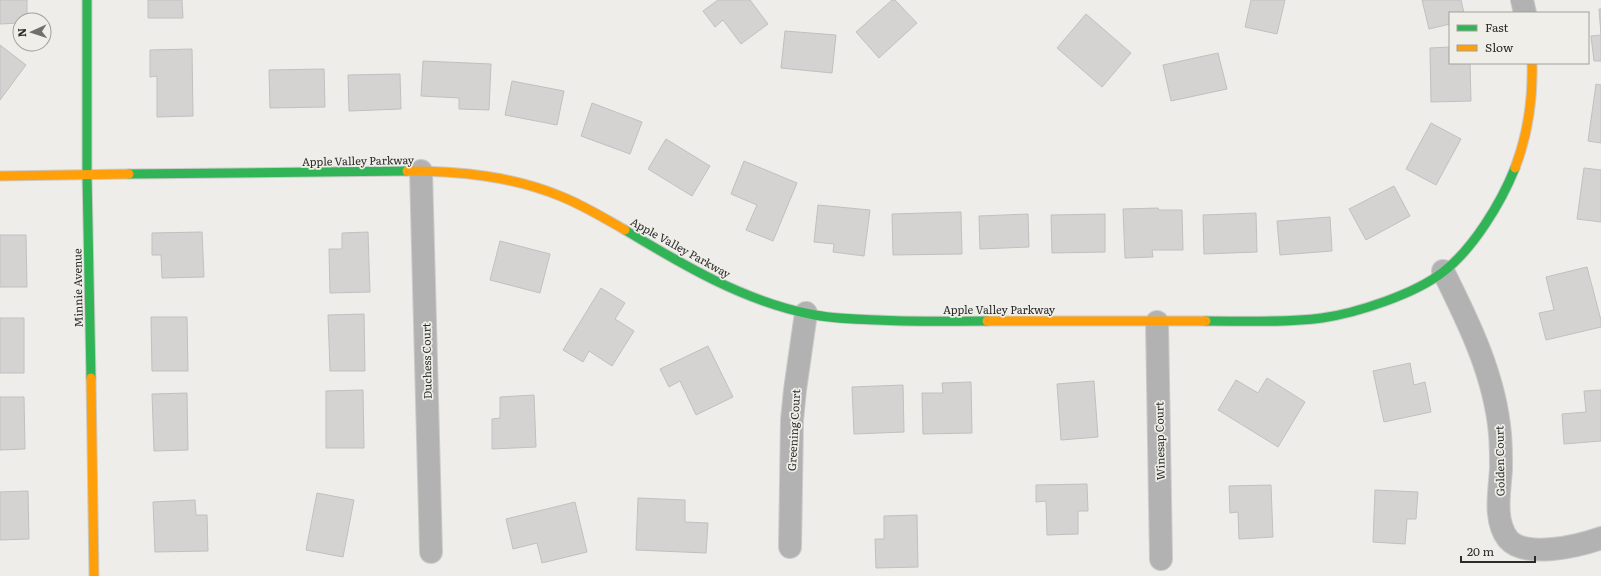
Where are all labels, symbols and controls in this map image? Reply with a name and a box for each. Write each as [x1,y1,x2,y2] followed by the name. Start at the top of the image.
[12,12,52,52] north arrow
[1449,12,1589,64] legend
[1485,18,1509,36] text: Fast
[13,28,29,38] text: N
[1485,38,1514,56] text: Slow
[302,151,415,169] street label: Apple Valley Parkway
[628,213,735,282] street label: Apple Valley Parkway
[68,248,86,328] street label: Minnie Avenue
[943,301,1056,317] street label: Apple Valley Parkway
[417,322,435,399] street label: Duchess Court
[783,388,803,471] street label: Greening Court
[1150,401,1168,480] street label: Winesap Court
[1490,425,1508,496] street label: Golden Court
[1461,538,1535,564] scale bar
[1467,542,1494,560] text: 20 m

